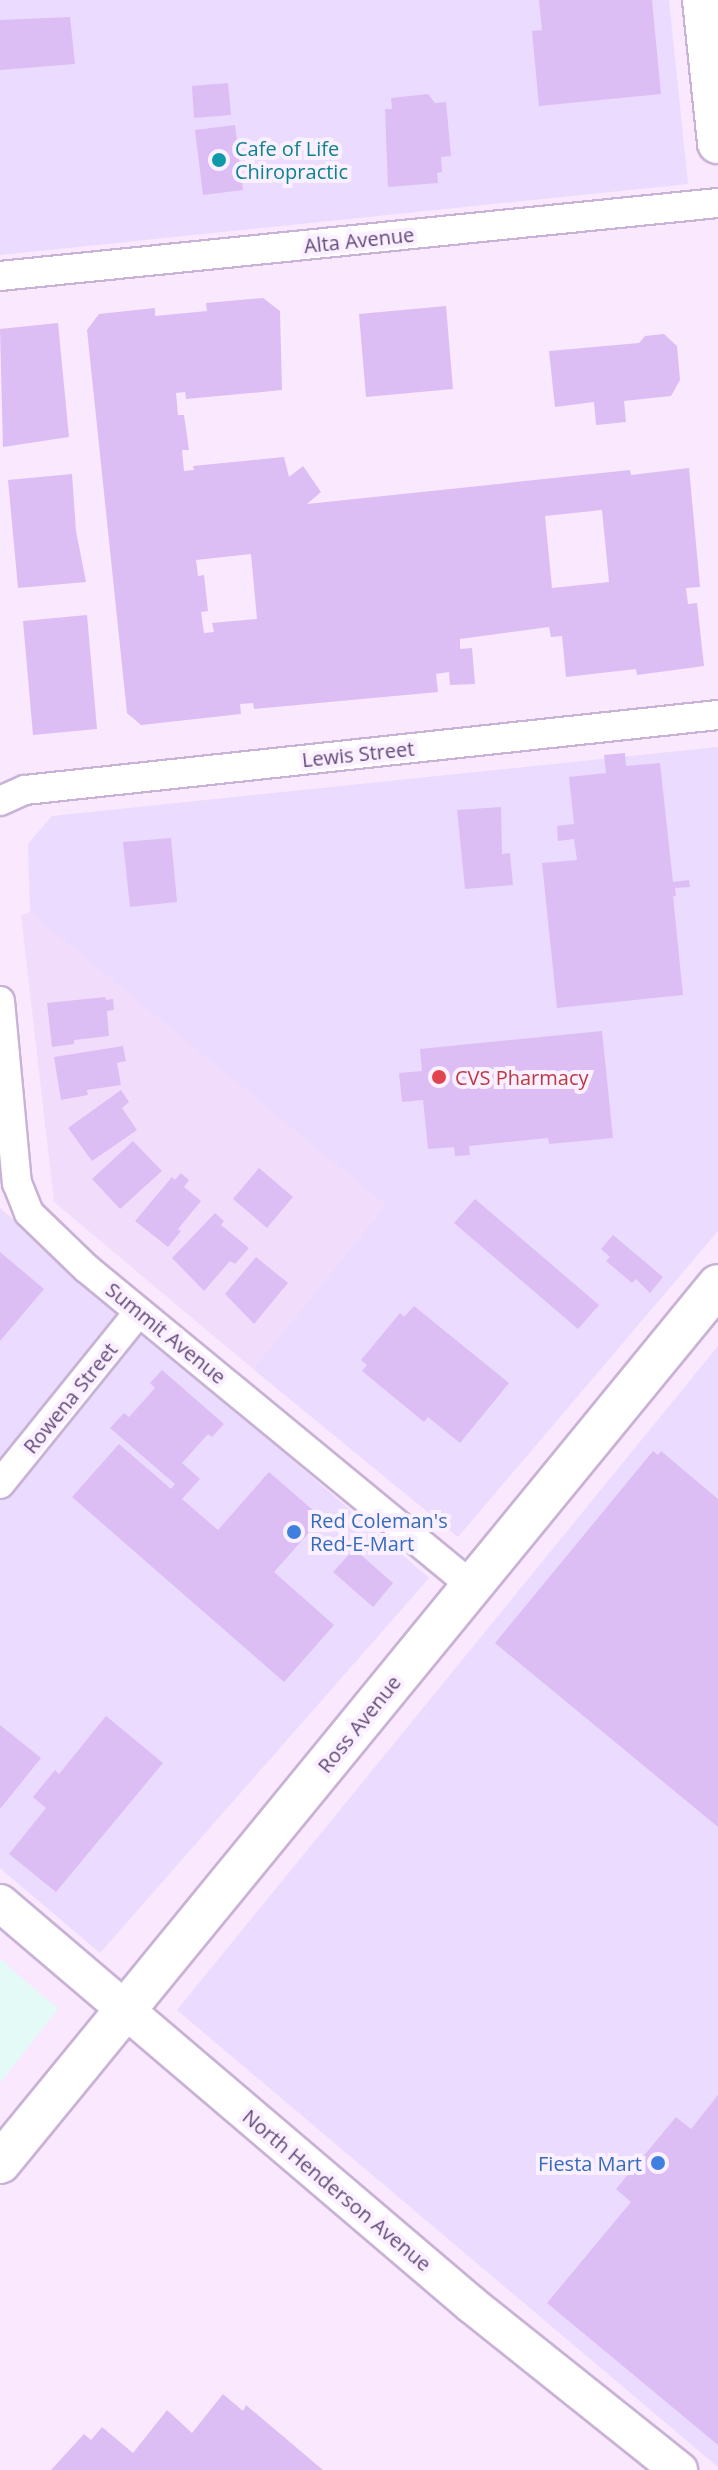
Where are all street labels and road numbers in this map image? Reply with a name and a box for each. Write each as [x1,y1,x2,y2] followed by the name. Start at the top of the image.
[303,222,415,258] street label: Alta Avenue
[301,736,415,772] street label: Lewis Street
[101,1277,231,1389] street label: Summit Avenue
[18,1338,122,1458] street label: Rowena Street
[312,1670,406,1778] street label: Ross Avenue
[238,2104,436,2276] street label: North Henderson Avenue

